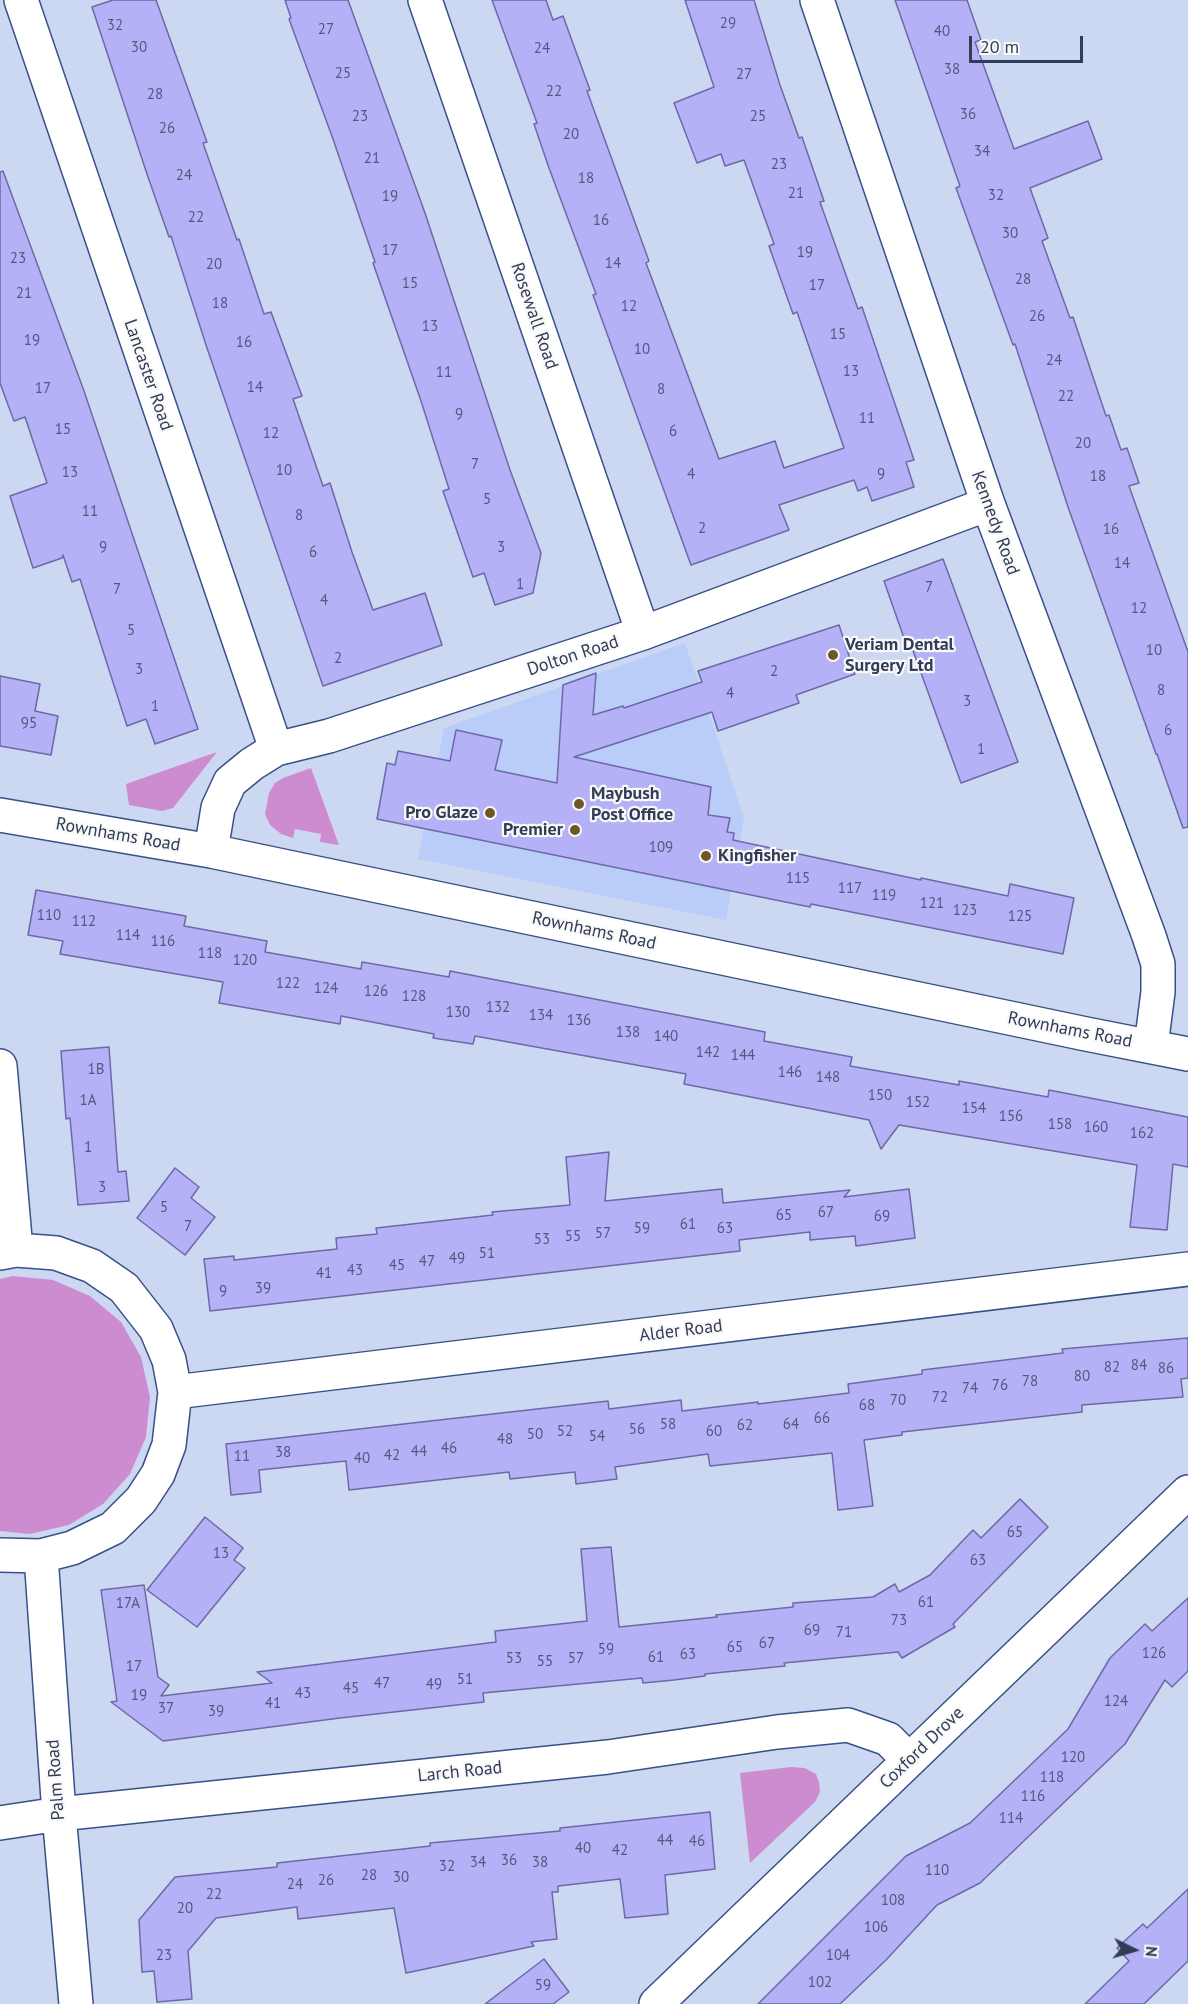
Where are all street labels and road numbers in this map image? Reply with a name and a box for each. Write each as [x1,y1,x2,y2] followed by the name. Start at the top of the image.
[506,260,562,372] street label: Rosewall Road
[119,316,177,434] street label: Lancaster Road
[966,468,1024,578] street label: Kennedy Road
[524,631,622,681] street label: Dolton Road
[54,813,182,857] street label: Rownhams Road
[530,907,658,955] street label: Rownhams Road
[1006,1007,1134,1053] street label: Rownhams Road
[638,1315,724,1347] street label: Alder Road
[875,1702,969,1794] street label: Coxford Drove
[42,1739,70,1821] street label: Palm Road
[417,1757,503,1787] street label: Larch Road

